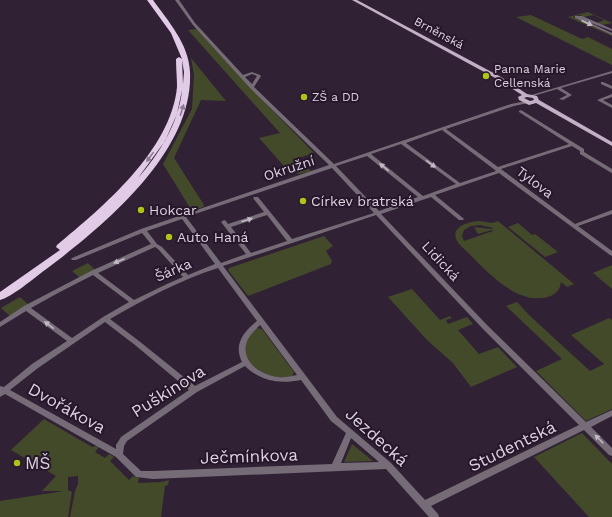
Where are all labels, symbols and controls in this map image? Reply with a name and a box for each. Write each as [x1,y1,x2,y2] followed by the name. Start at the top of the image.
[412,14,466,52] street label: Brněnská
[582,20,593,26] one-way arrow
[494,62,566,90] place label: Panna Marie Cellenská
[481,71,491,81] marker: Panna Marie Cellenská
[312,90,359,104] place label: ZŠ a DD
[299,92,309,102] marker: ZŠ a DD
[179,104,185,116] one-way arrow
[146,151,154,162] one-way arrow
[262,152,317,184] street label: Okružní
[426,159,437,168] one-way arrow
[379,163,390,172] one-way arrow
[513,163,557,201] street label: Tylova
[311,193,414,209] place label: Církev bratrská
[298,196,308,206] marker: Církev bratrská
[149,202,197,218] place label: Hokcar
[136,205,146,215] marker: Hokcar
[242,216,254,222] one-way arrow
[177,229,249,245] place label: Auto Haná
[164,232,174,242] marker: Auto Haná
[419,238,463,284] street label: Lidická
[152,255,194,285] street label: Šárka
[112,258,124,264] one-way arrow
[43,321,54,329] one-way arrow
[128,360,209,421] street label: Puškinova
[25,379,110,438] street label: Dvořákova
[342,404,413,471] street label: Jezdecká
[465,416,559,476] street label: Studentská
[594,434,604,444] one-way arrow
[200,444,299,468] street label: Ječmínkova
[25,453,50,473] place label: MŠ
[12,458,22,468] marker: MŠ

